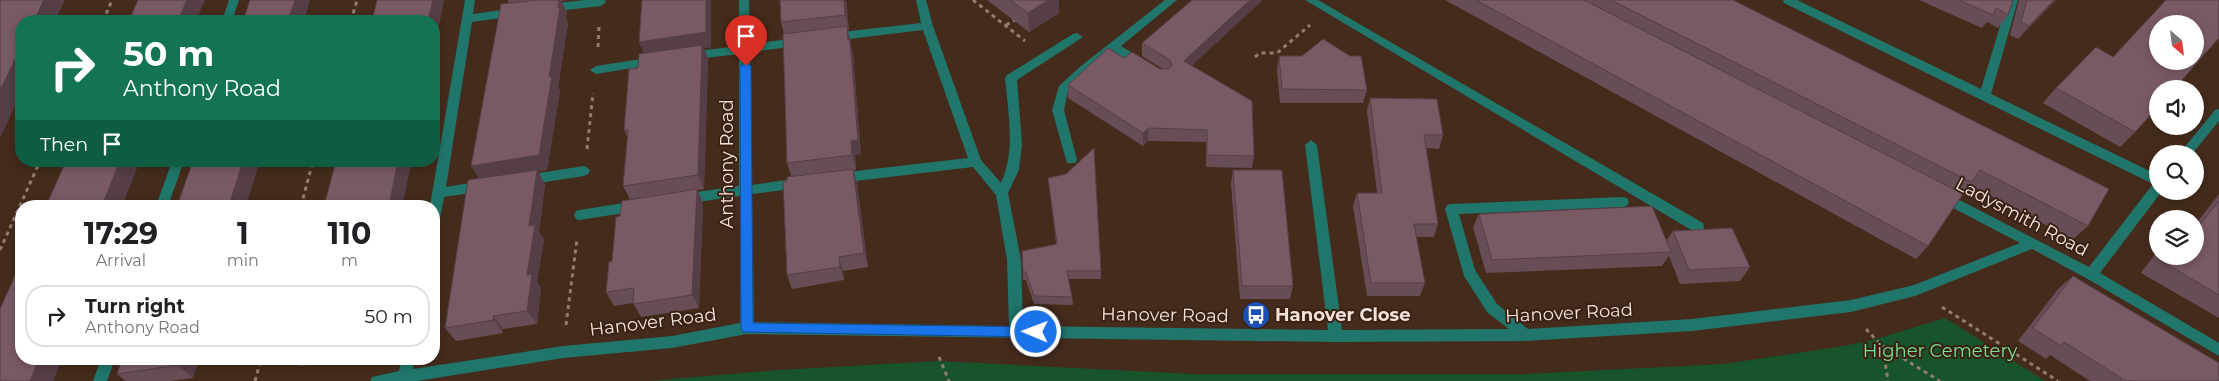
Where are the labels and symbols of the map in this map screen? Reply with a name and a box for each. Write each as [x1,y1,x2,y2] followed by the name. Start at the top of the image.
[725,15,767,66] pin
[2149,15,2204,70] north arrow
[716,99,738,229] street label: Anthony Road
[1952,173,2092,261] street label: Ladysmith Road
[1505,299,1633,327] street label: Hanover Road
[1241,300,1271,330] bus stop icon: Hanover Close
[588,303,718,341] street label: Hanover Road
[1101,303,1229,327] street label: Hanover Road
[1275,304,1411,326] place label: Hanover Close
[1009,305,1061,357] position arrow
[1863,340,2018,362] park label: Higher Cemetery

